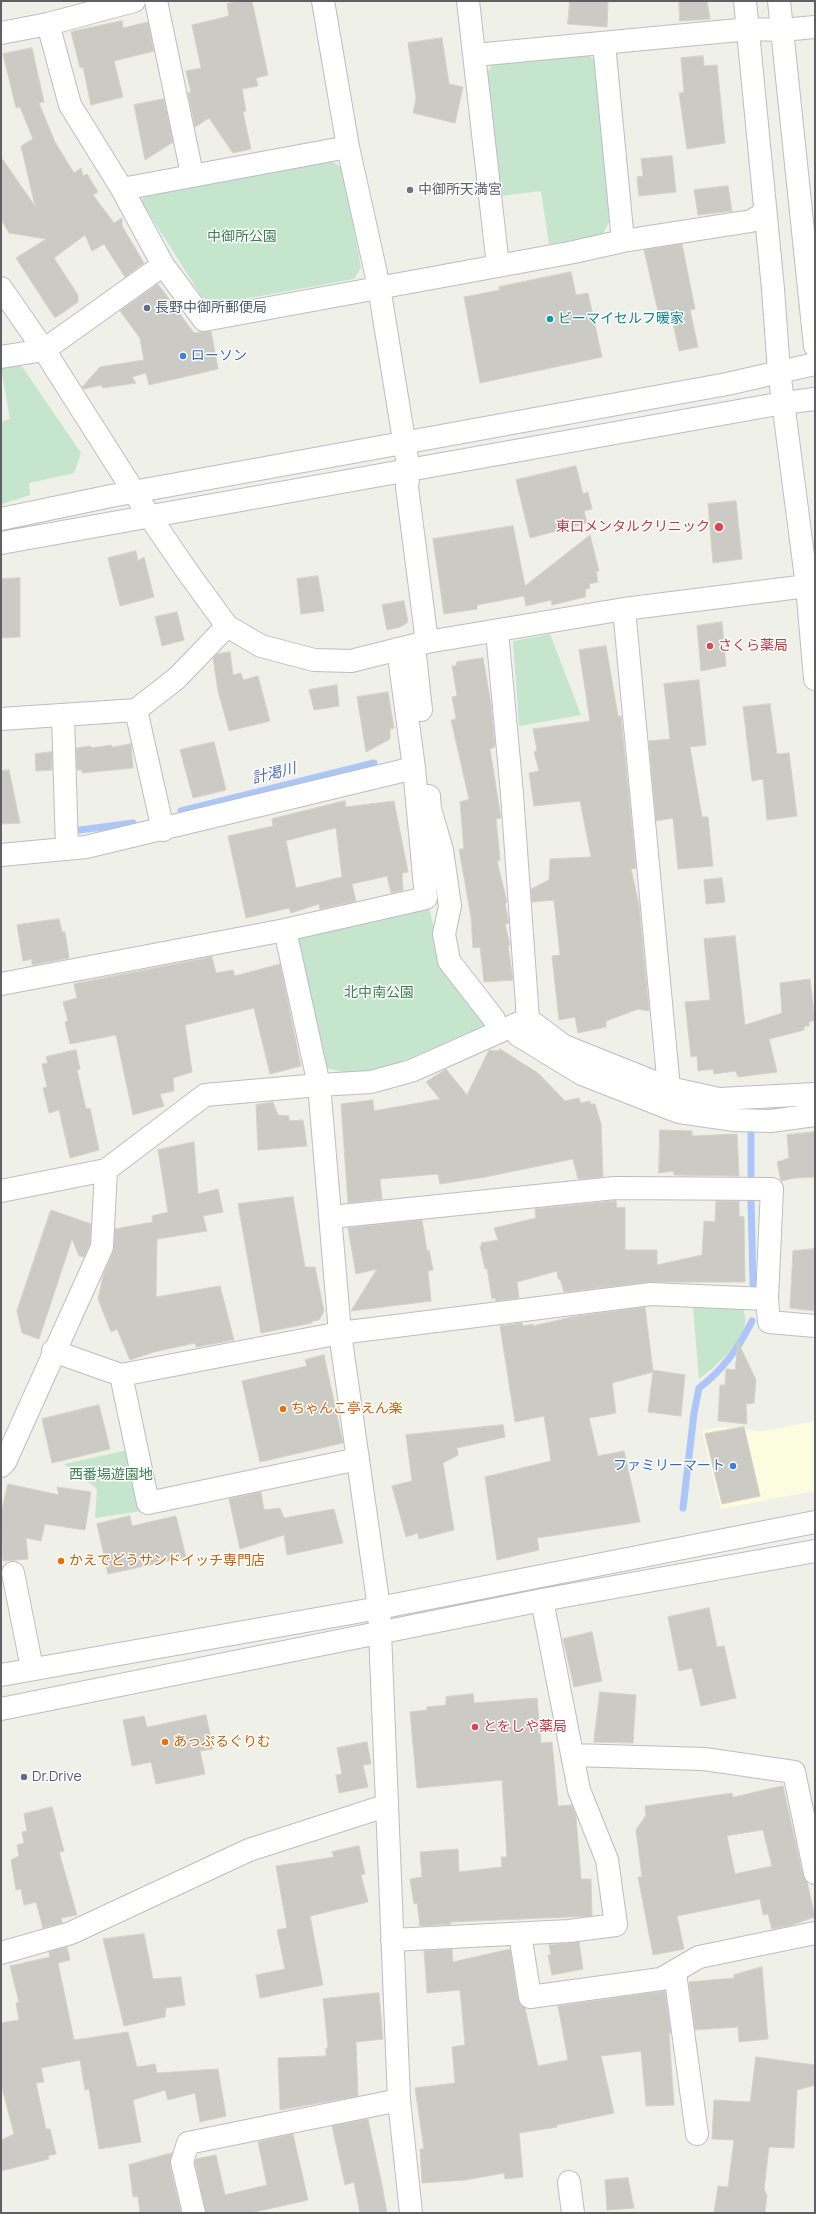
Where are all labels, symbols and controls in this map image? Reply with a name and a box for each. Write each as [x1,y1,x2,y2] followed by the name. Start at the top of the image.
[418,182,502,198] place label: 中御所天満宮
[405,185,415,195] marker: 中御所天満宮
[207,229,277,245] park label: 中御所公園
[155,300,267,316] place label: 長野中御所郵便局
[142,303,152,313] marker: 長野中御所郵便局
[558,311,684,327] place label: ビーマイセルフ暖家
[545,314,555,324] marker: ビーマイセルフ暖家
[191,348,247,364] place label: ローソン
[178,351,188,361] marker: ローソン
[556,519,710,535] place label: 東口メンタルクリニック
[713,521,725,533] marker: 東口メンタルクリニック
[718,638,788,654] place label: さくら薬局
[705,641,715,651] marker: さくら薬局
[250,760,298,788] water label: 計渇川
[344,985,414,1001] park label: 北中南公園
[291,1401,403,1417] place label: ちゃんこ亭えん楽
[278,1404,288,1414] marker: ちゃんこ亭えん楽
[613,1458,725,1474] place label: ファミリーマート
[728,1461,738,1471] marker: ファミリーマート
[69,1467,153,1483] park label: 西番場遊園地
[69,1553,265,1569] place label: かえでどうサンドイッチ専門店
[56,1556,66,1566] marker: かえでどうサンドイッチ専門店
[483,1719,567,1735] place label: とをしや薬局
[470,1722,480,1732] marker: とをしや薬局
[173,1734,271,1750] place label: あっぷるぐりむ
[160,1737,170,1747] marker: あっぷるぐりむ
[32,1769,82,1785] place label: Dr.Drive
[19,1772,29,1782] marker: Dr.Drive

